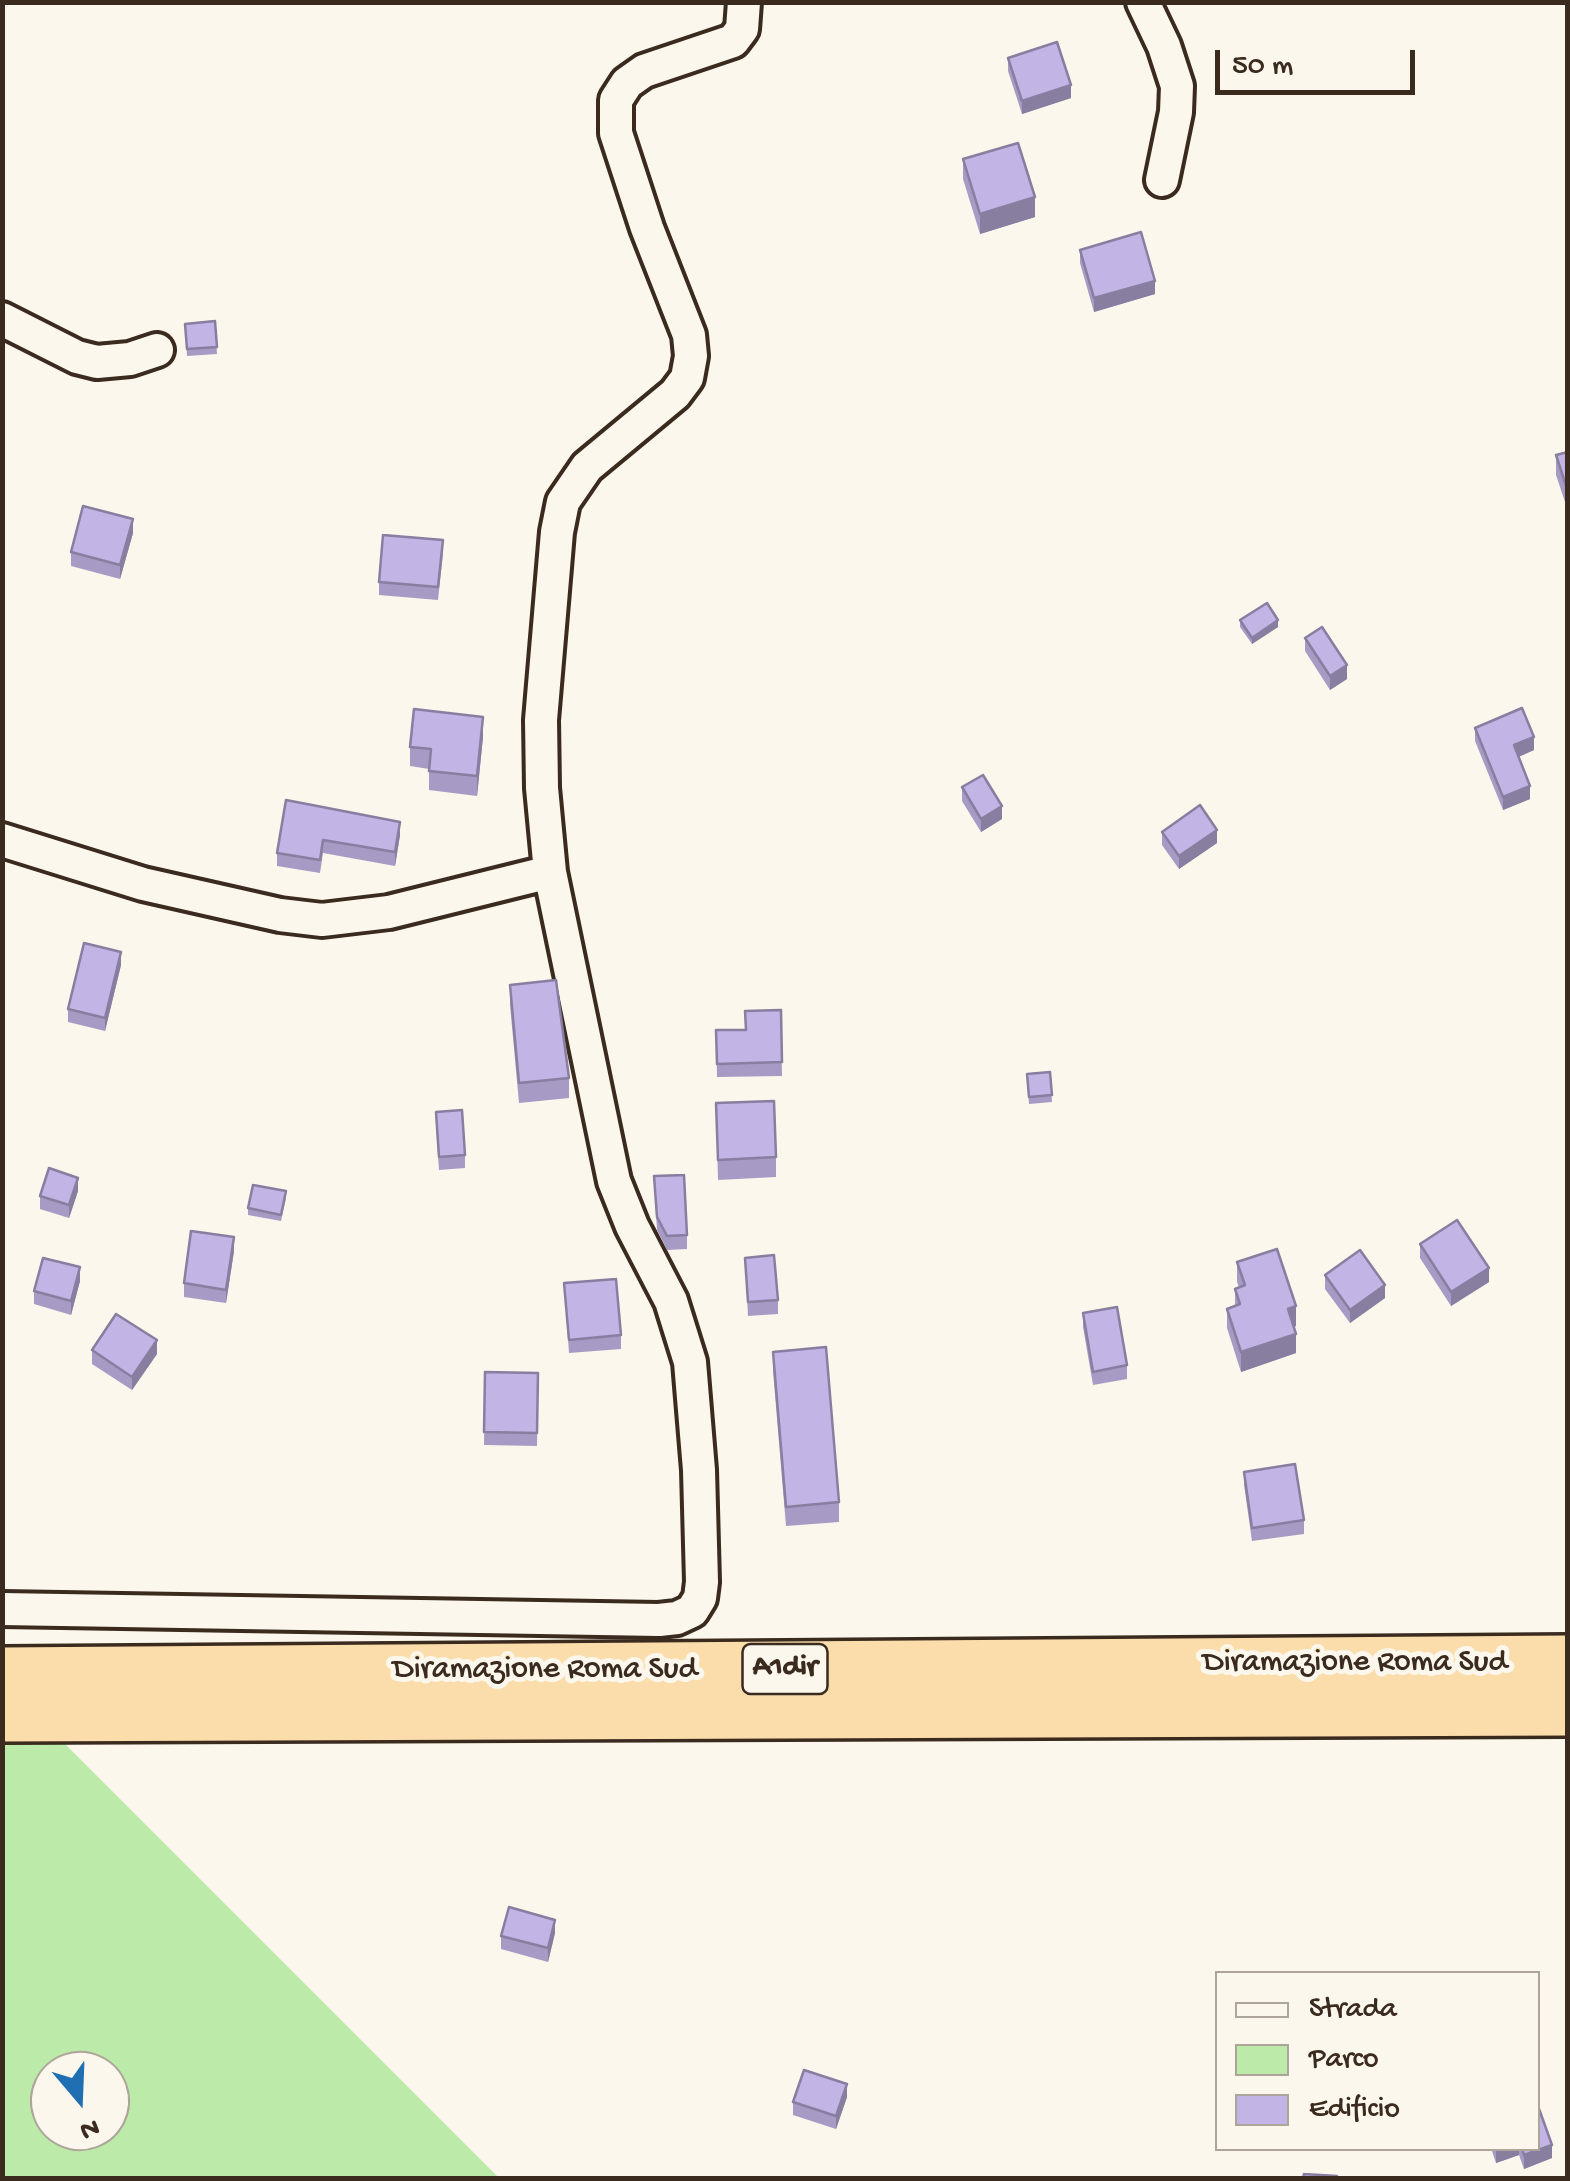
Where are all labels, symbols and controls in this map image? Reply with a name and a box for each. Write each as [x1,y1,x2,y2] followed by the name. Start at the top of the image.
[1220,30,1420,92] scale bar
[1232,50,1293,85] text: 50 m
[742,1644,828,1694] road number: A1dir
[1203,1645,1507,1683] street label: Diramazione Roma Sud
[393,1652,697,1690] street label: Diramazione Roma Sud
[1215,1971,1540,2151] legend
[1309,1993,1397,2028] text: Strada
[1309,2043,1379,2078] text: Parco
[30,2051,130,2151] north arrow
[1309,2093,1400,2128] text: Edificio
[75,2109,103,2147] text: N

